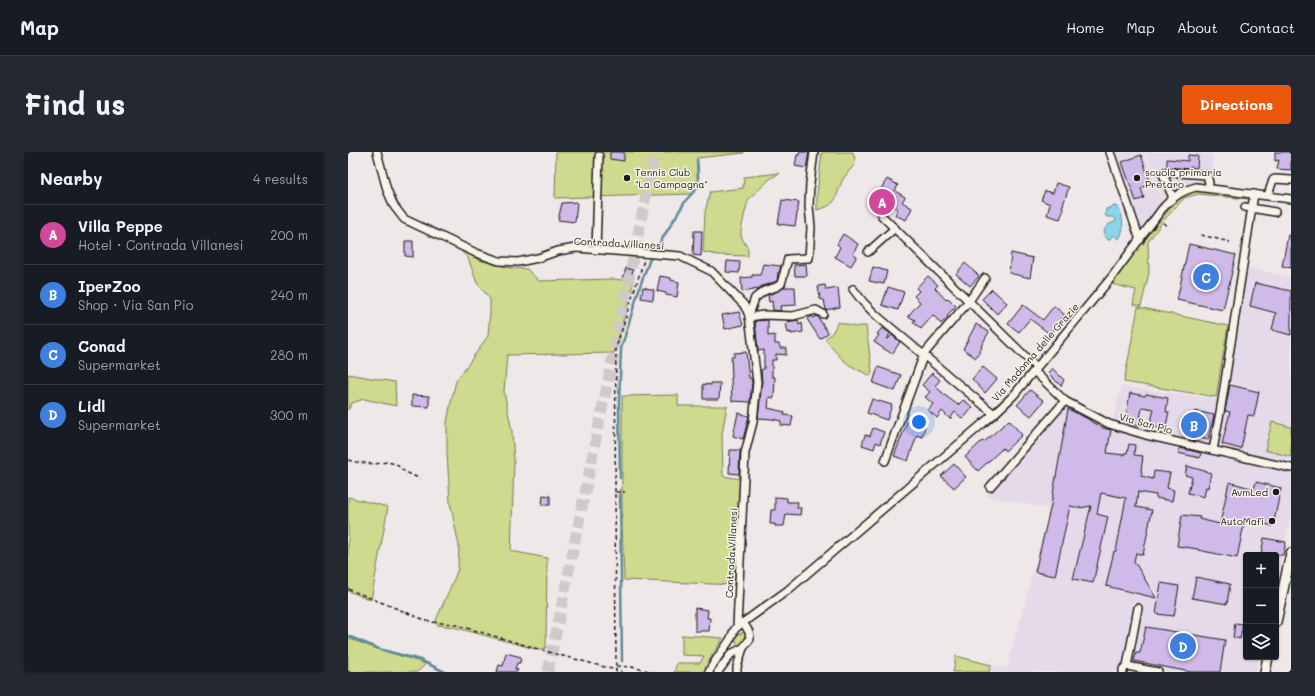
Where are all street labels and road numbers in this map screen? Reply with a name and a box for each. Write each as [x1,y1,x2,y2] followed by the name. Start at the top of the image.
[573,234,665,252] street label: Contrada Villanesi
[988,300,1082,404] street label: Via Madonna delle Grazie
[1118,409,1174,437] street label: Via San Pio
[722,507,740,599] street label: Contrada Villanesi

